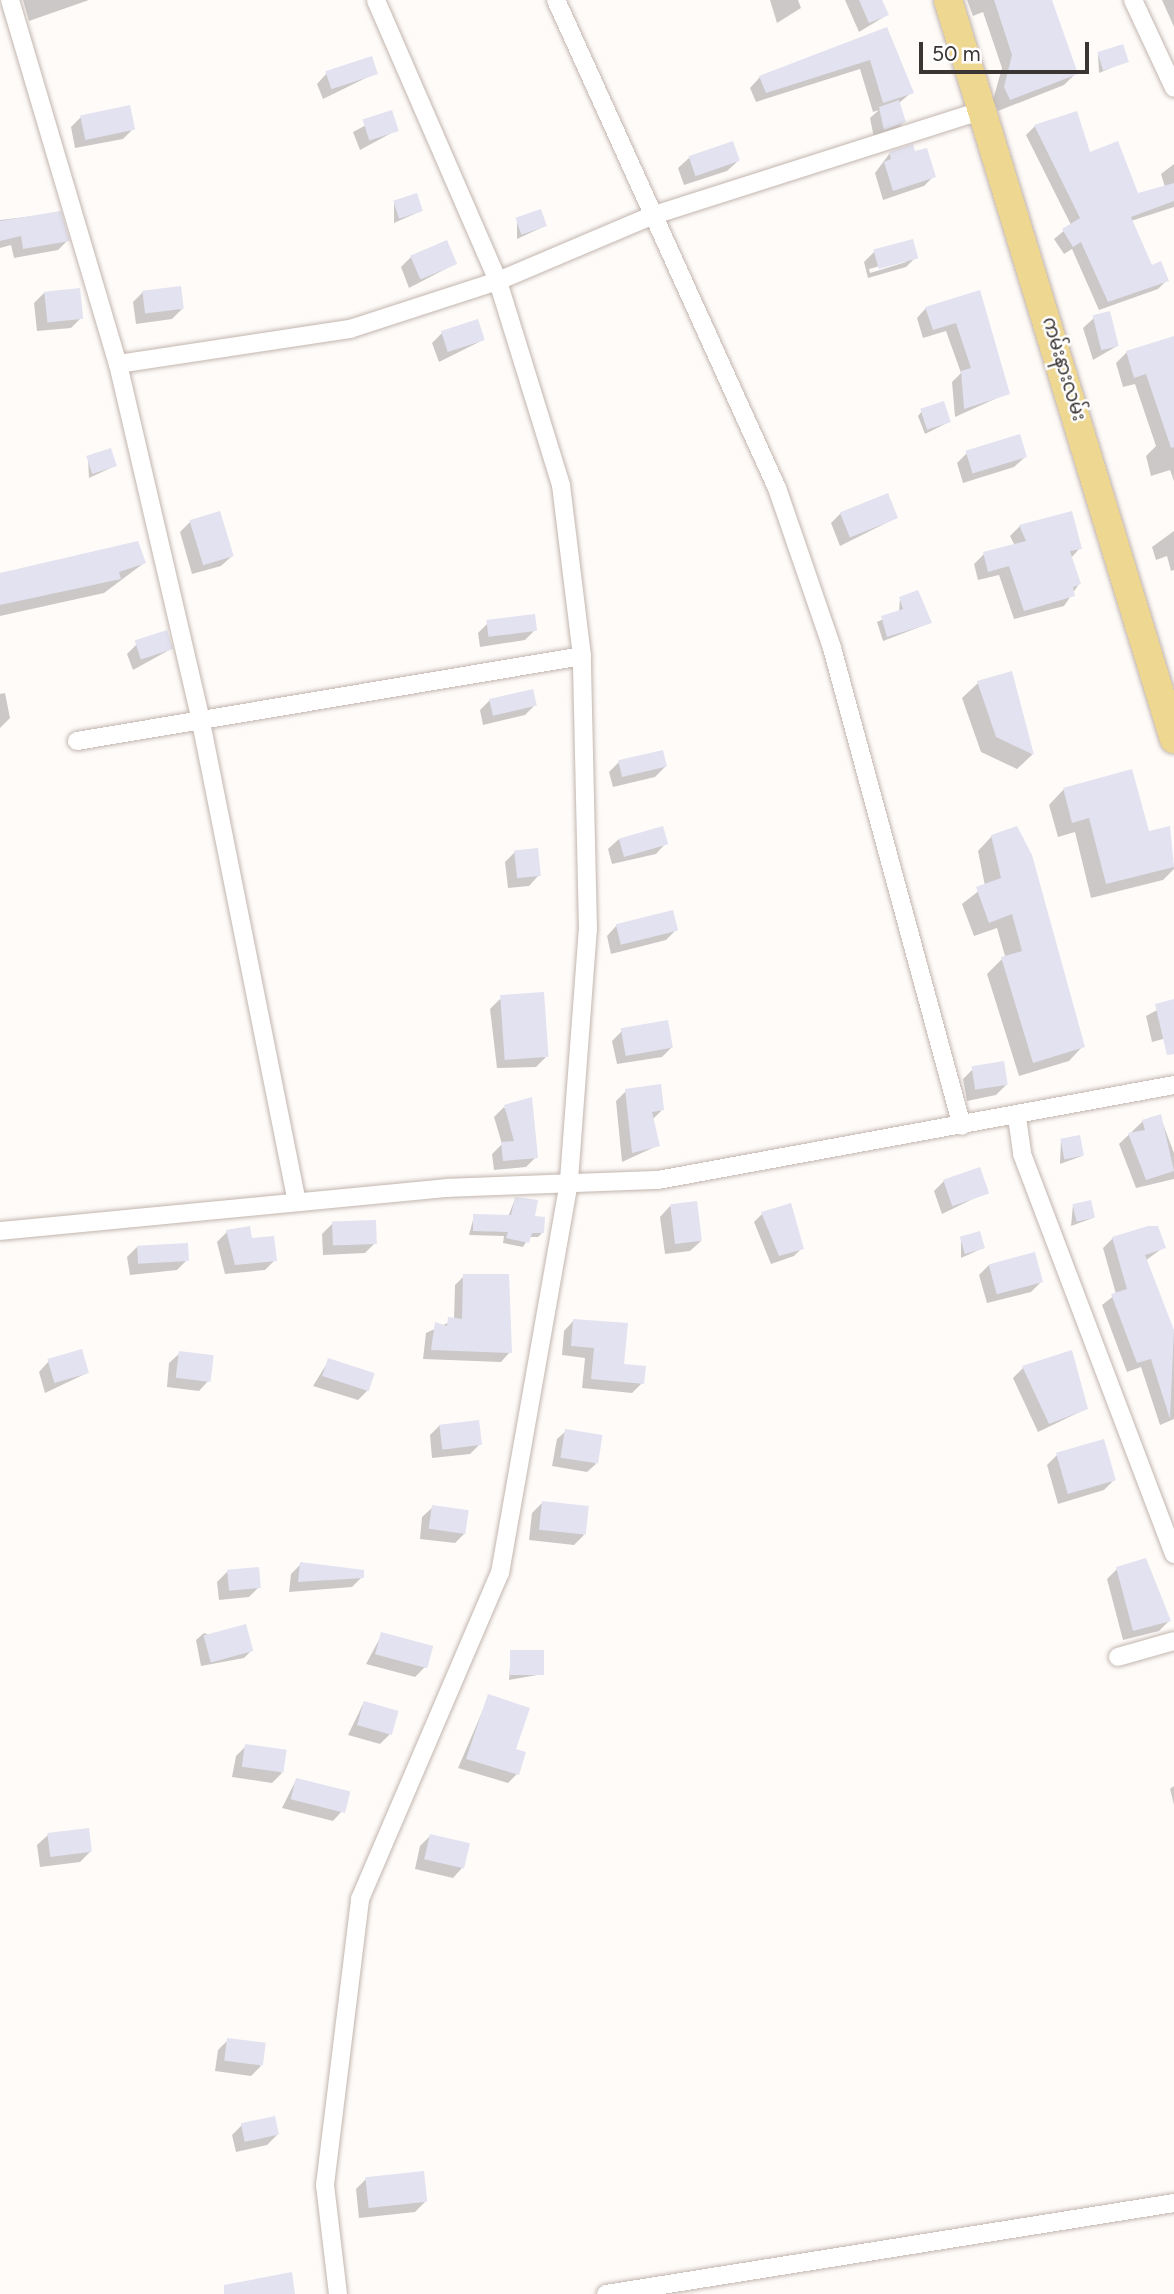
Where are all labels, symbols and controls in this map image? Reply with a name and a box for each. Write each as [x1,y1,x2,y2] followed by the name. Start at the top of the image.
[922,28,1092,72] scale bar
[932,41,981,66] text: 50 m
[1037,314,1091,424] street label: ကမ်းနားလမ်း

